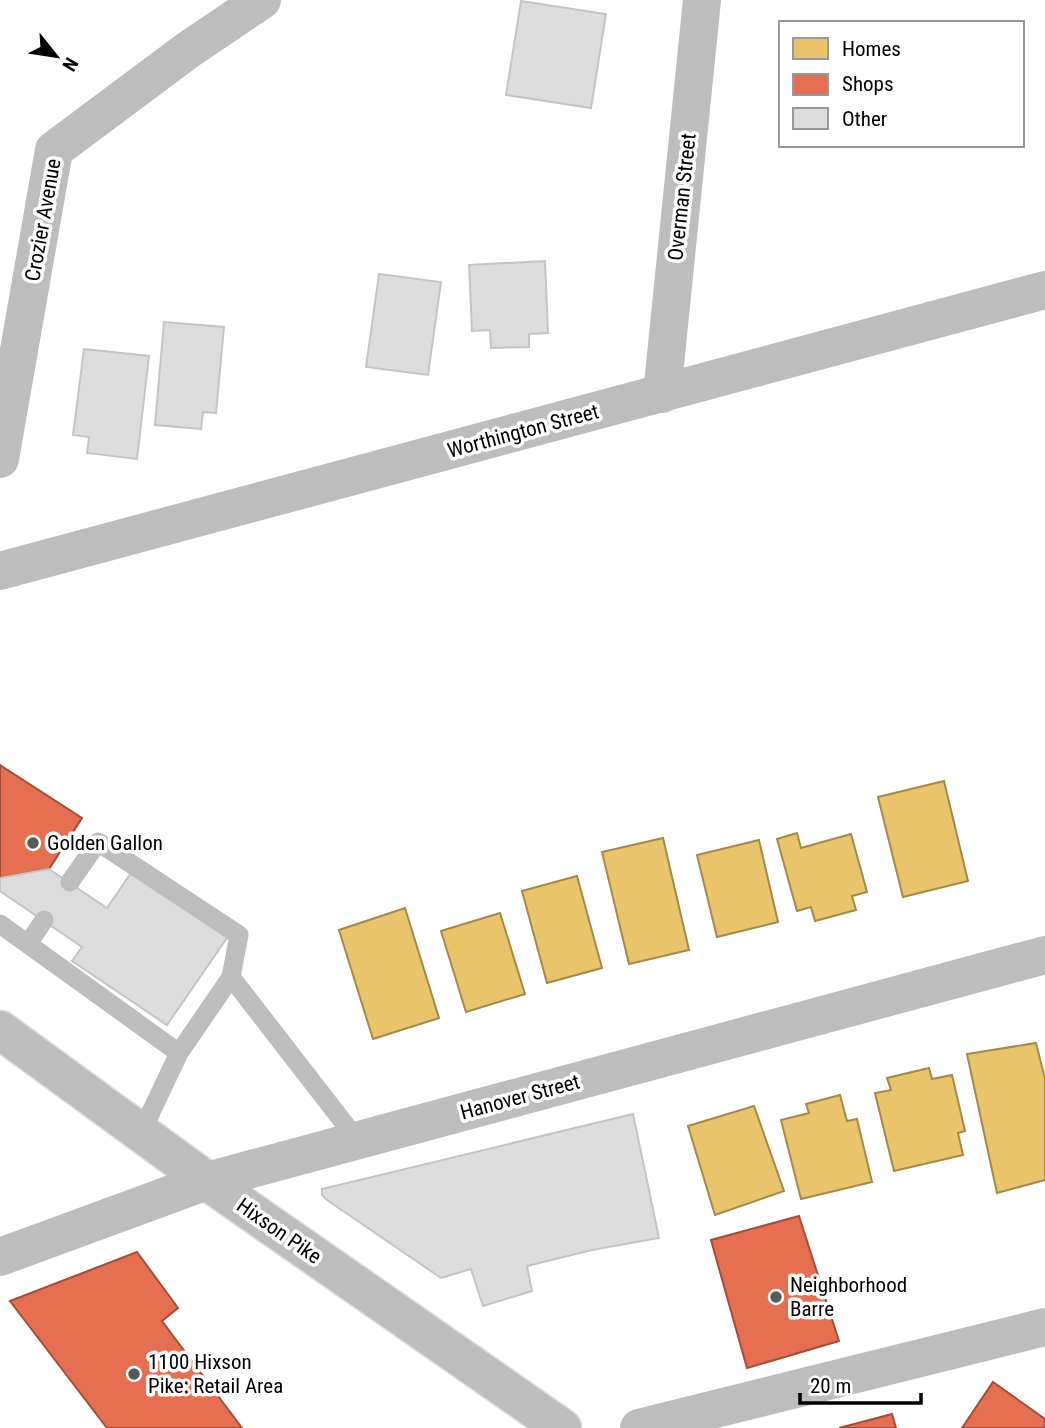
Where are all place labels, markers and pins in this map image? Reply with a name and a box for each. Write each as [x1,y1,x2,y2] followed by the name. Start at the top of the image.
[47,831,163,855] place label: Golden Gallon
[25,835,41,851] marker: Golden Gallon
[790,1273,907,1321] place label: Neighborhood Barre
[768,1289,784,1305] marker: Neighborhood Barre
[148,1350,283,1398] place label: 1100 Hixson Pike: Retail Area
[126,1366,142,1382] marker: 1100 Hixson Pike: Retail Area

